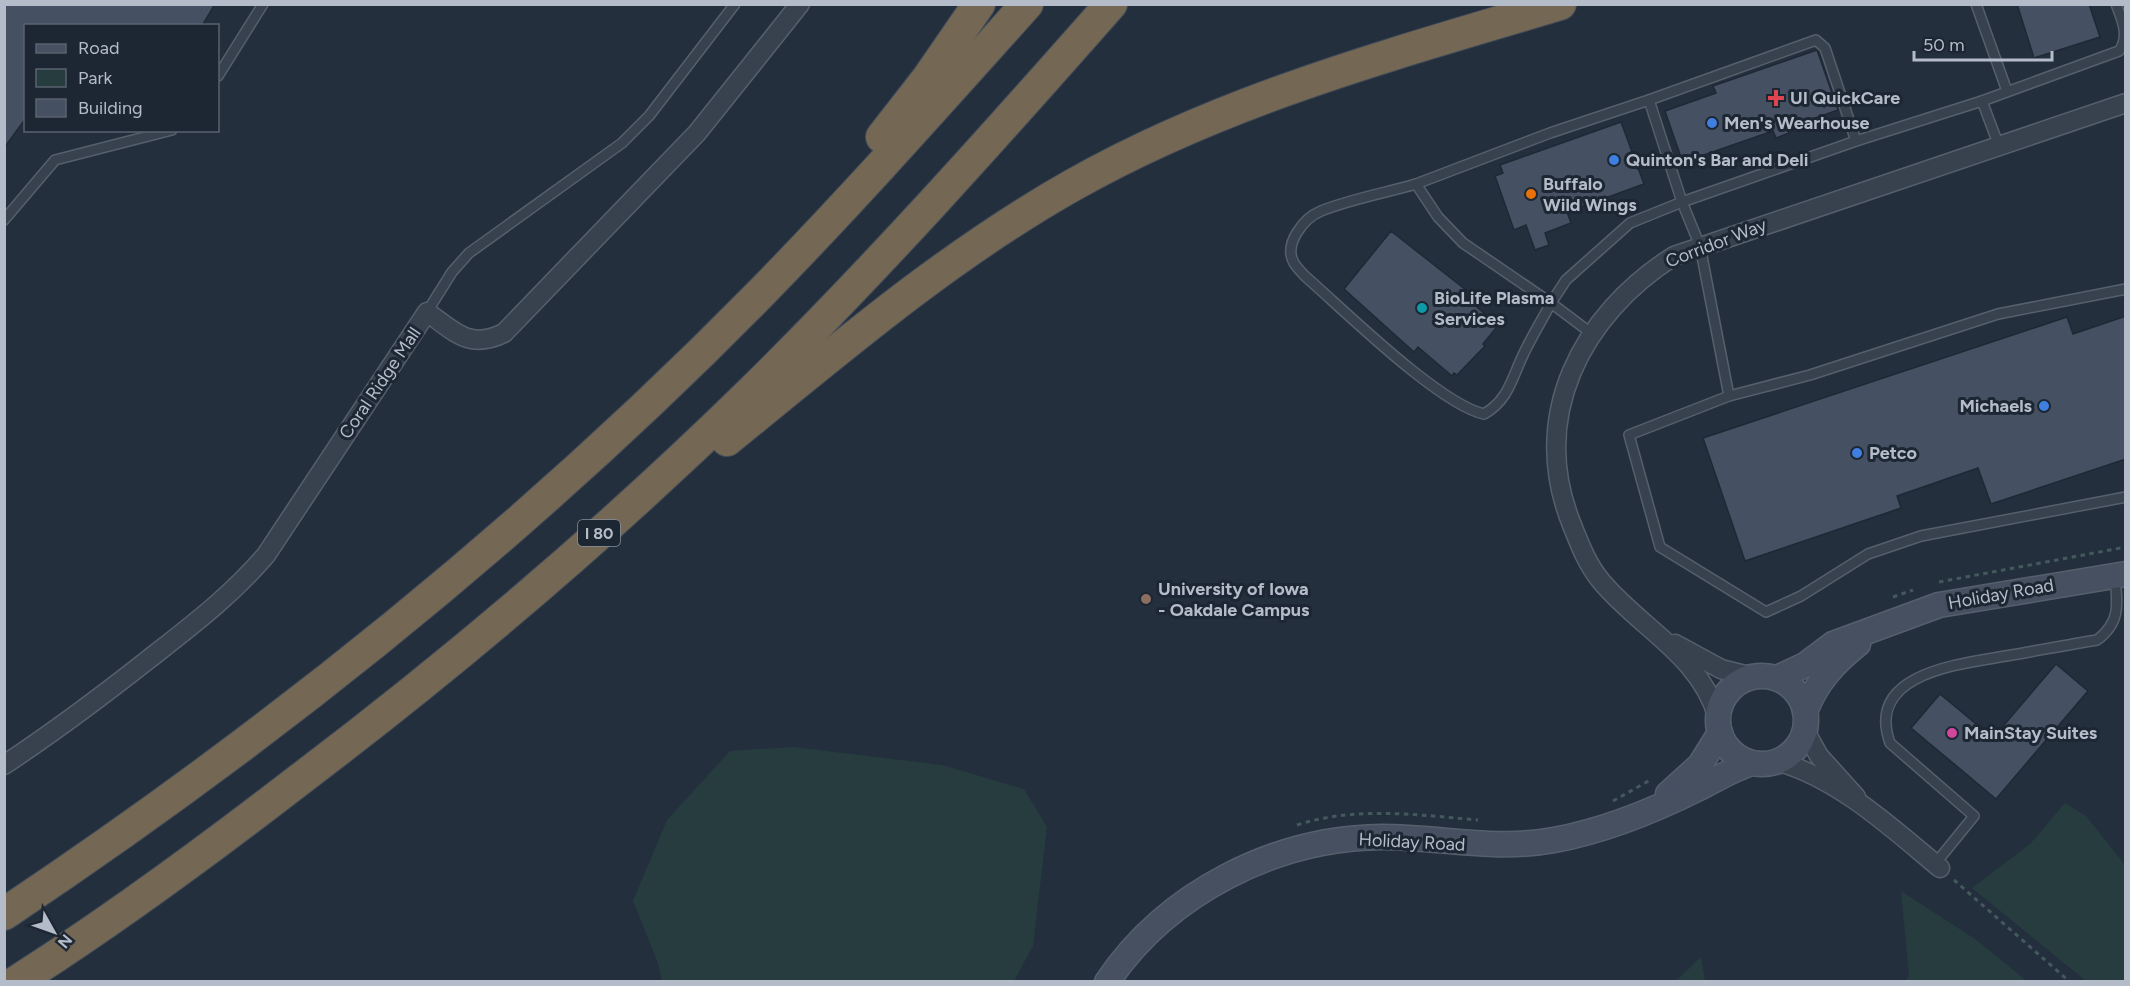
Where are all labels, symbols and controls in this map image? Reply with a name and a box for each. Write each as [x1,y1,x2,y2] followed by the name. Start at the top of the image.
[24,24,219,132] legend
[1914,24,2052,62] scale bar
[1923,34,1965,56] text: 50 m
[78,37,119,59] text: Road
[78,67,113,89] text: Park
[1790,87,1900,109] place label: UI QuickCare
[1767,89,1785,107] marker: UI QuickCare
[78,97,143,119] text: Building
[1724,112,1869,134] place label: Men's Wearhouse
[1705,116,1719,130] marker: Men's Wearhouse
[1626,149,1808,171] place label: Quinton's Bar and Deli
[1607,153,1621,167] marker: Quinton's Bar and Deli
[1543,173,1637,216] place label: Buffalo Wild Wings
[1524,187,1538,201] marker: Buffalo Wild Wings
[1662,213,1770,272] street label: Corridor Way
[1434,287,1554,330] place label: BioLife Plasma Services
[1415,301,1429,315] marker: BioLife Plasma Services
[334,323,426,443] street label: Coral Ridge Mall
[1959,395,2033,417] place label: Michaels
[2037,399,2051,413] marker: Michaels
[1869,442,1917,464] place label: Petco
[1850,446,1864,460] marker: Petco
[578,520,620,546] road number: I 80
[1946,574,2056,614] street label: Holiday Road
[1158,578,1310,621] place label: University of Iowa - Oakdale Campus
[1139,592,1153,606] marker: University of Iowa - Oakdale Campus
[1964,722,2098,744] place label: MainStay Suites
[1945,726,1959,740] marker: MainStay Suites
[1358,828,1466,856] street label: Holiday Road
[24,902,84,962] north arrow
[54,930,76,952] text: N

